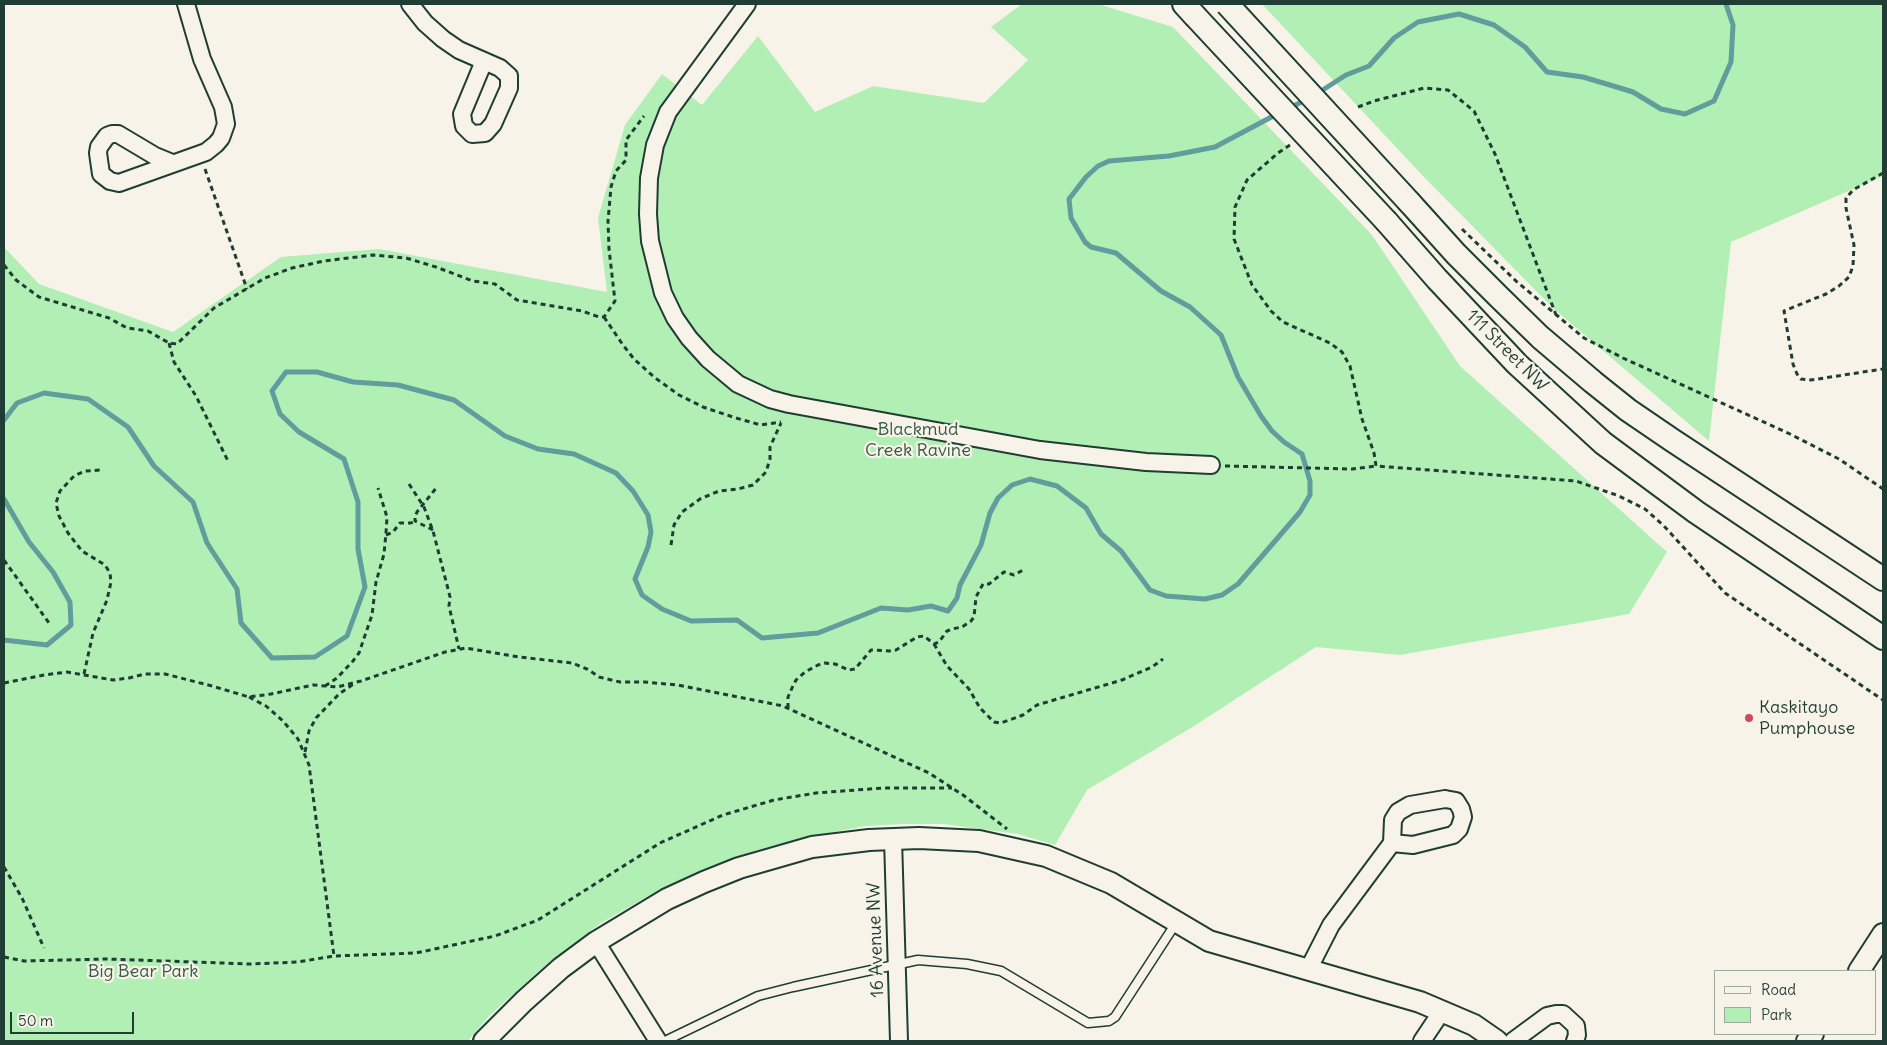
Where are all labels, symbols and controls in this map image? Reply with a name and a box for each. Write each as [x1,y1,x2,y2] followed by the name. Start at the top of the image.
[1462,306,1552,396] street label: 111 Street NW
[865,419,971,462] park label: Blackmud Creek Ravine
[1759,697,1855,740] place label: Kaskitayo Pumphouse
[1743,712,1755,724] marker: Kaskitayo Pumphouse
[863,882,889,998] street label: 16 Avenue NW
[88,961,198,983] park label: Big Bear Park
[1714,970,1877,1035] legend
[1761,980,1796,999] text: Road
[12,1002,136,1034] scale bar
[1761,1005,1792,1024] text: Park
[18,1011,53,1030] text: 50 m

